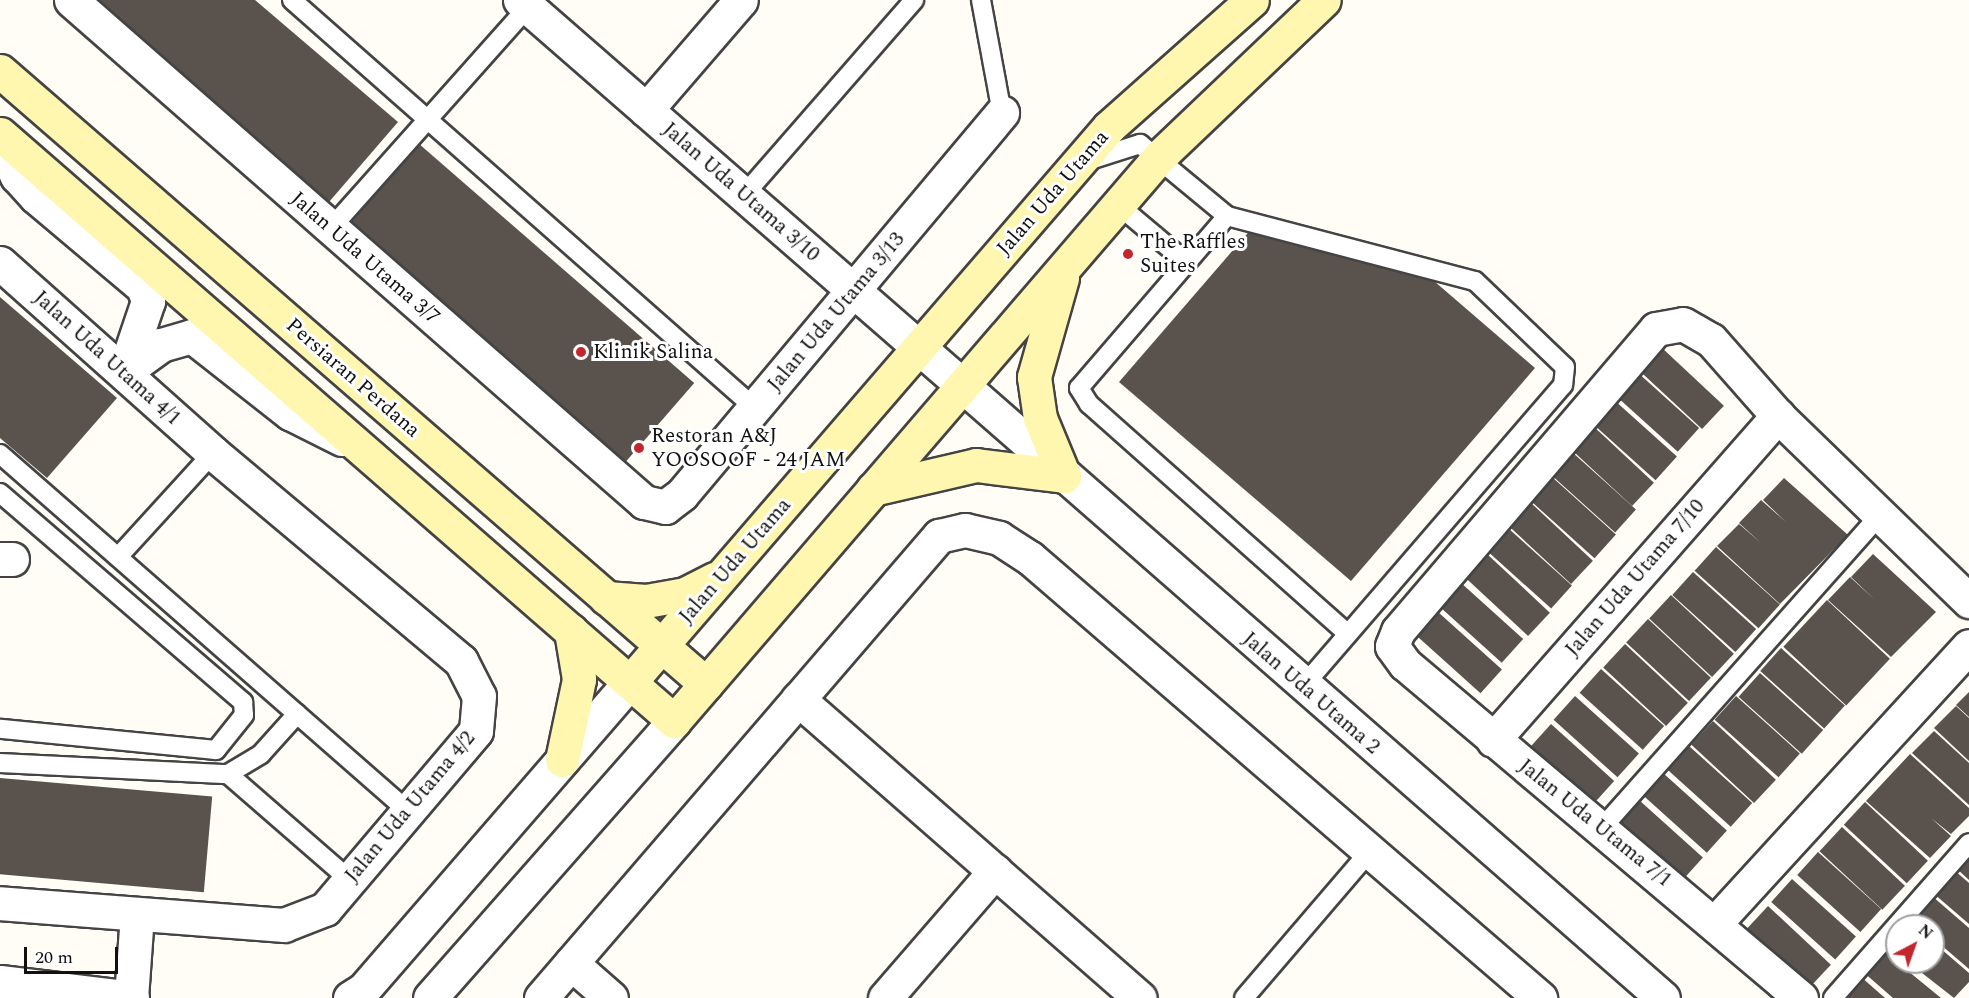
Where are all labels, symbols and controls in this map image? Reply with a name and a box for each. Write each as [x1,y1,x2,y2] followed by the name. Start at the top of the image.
[657,117,825,267] street label: Jalan Uda Utama 3/10
[992,125,1114,261] street label: Jalan Uda Utama
[285,186,445,330] street label: Jalan Uda Utama 3/7
[762,227,910,397] street label: Jalan Uda Utama 3/13
[1140,229,1246,279] place label: The Raffles Suites
[1121,247,1135,261] marker: The Raffles Suites
[28,285,186,431] street label: Jalan Uda Utama 4/1
[281,313,425,443] street label: Persiaran Perdana
[593,339,713,365] place label: Klinik Salina
[574,345,588,359] marker: Klinik Salina
[651,423,845,473] place label: Restoran A&J YOOSOOF - 24 JAM
[632,441,646,455] marker: Restoran A&J YOOSOOF - 24 JAM
[674,493,796,629] street label: Jalan Uda Utama
[1560,494,1710,662] street label: Jalan Uda Utama 7/10
[1237,626,1385,760] street label: Jalan Uda Utama 2
[339,726,481,888] street label: Jalan Uda Utama 4/2
[1513,754,1677,892] street label: Jalan Uda Utama 7/1
[1885,914,1945,974] north arrow
[1913,919,1938,945] text: N
[27,935,122,973] scale bar
[35,944,73,971] text: 20 m

